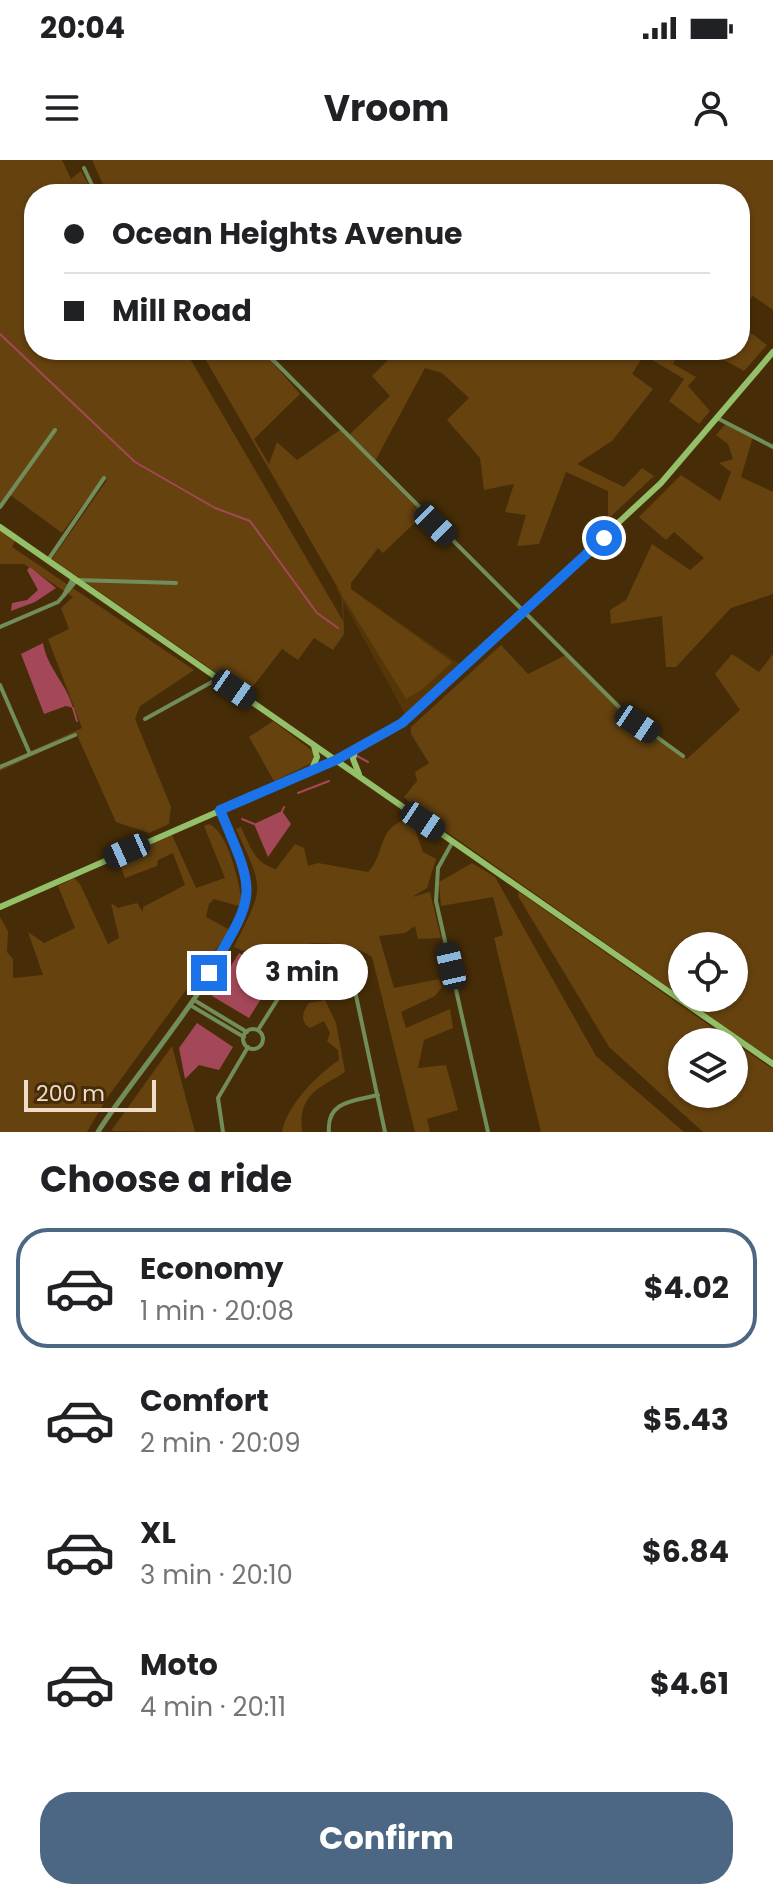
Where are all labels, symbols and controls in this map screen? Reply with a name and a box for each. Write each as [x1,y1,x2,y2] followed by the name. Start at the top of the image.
[40,6,125,49] text: 20:04
[324,83,449,134] text: Vroom
[40,86,84,130] icon: menu
[689,86,733,130] icon: person
[112,212,463,255] text: Ocean Heights Avenue
[112,289,252,332] text: Mill Road
[409,500,461,550] car
[586,520,622,556] route start
[207,665,261,713] car
[610,701,664,747] car
[396,798,450,844] car
[100,830,154,872] car
[668,932,748,1108] map controls
[668,932,748,1012] button: locate
[434,940,468,992] car
[237,945,369,1001] callout: 3 min
[265,954,339,990] text: 3 min
[191,955,227,991] route end
[668,1028,748,1108] button: layers
[24,1076,156,1112] scale bar
[36,1078,105,1109] text: 200 m
[40,1154,292,1205] text: Choose a ride
[140,1247,284,1290] text: Economy
[44,1252,116,1324] icon: car
[644,1266,729,1309] text: $4.02
[140,1293,294,1329] text: 1 min · 20:08
[140,1379,269,1422] text: Comfort
[44,1384,116,1456] icon: car
[643,1398,729,1441] text: $5.43
[140,1425,301,1461] text: 2 min · 20:09
[140,1511,176,1554] text: XL
[44,1516,116,1588] icon: car
[642,1530,729,1573] text: $6.84
[140,1557,293,1593] text: 3 min · 20:10
[140,1643,218,1686] text: Moto
[44,1648,116,1720] icon: car
[650,1662,729,1705] text: $4.61
[140,1689,286,1725] text: 4 min · 20:11
[40,1792,733,1884] button: Confirm

